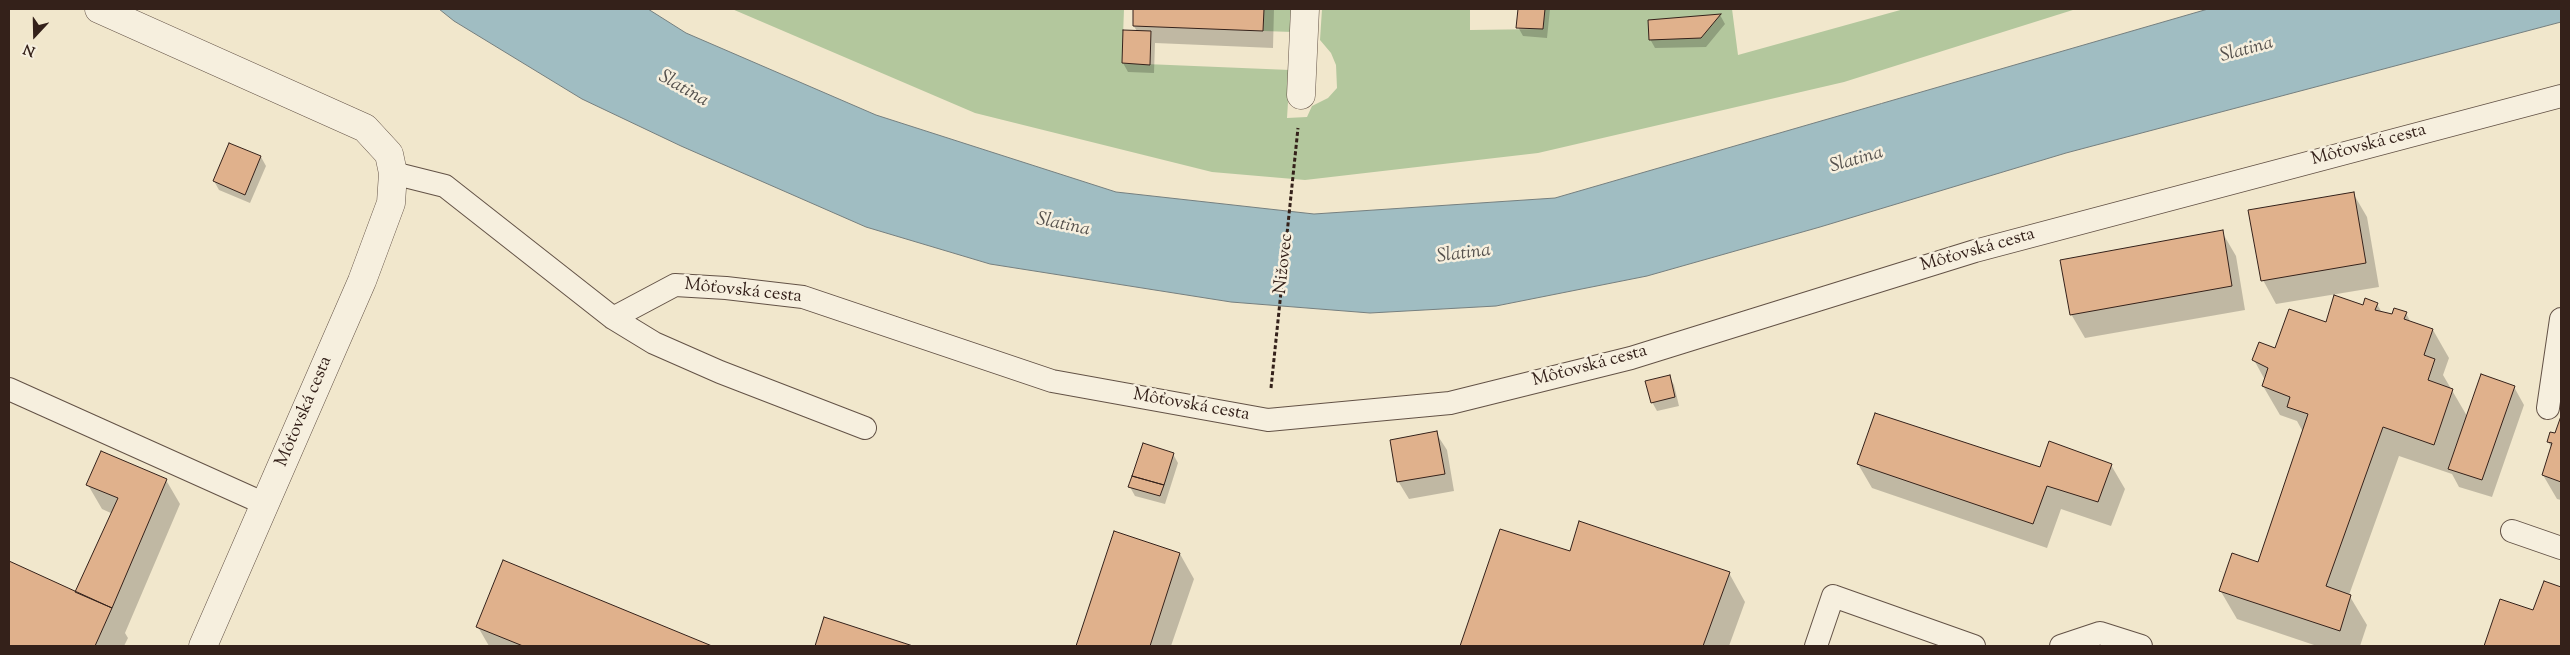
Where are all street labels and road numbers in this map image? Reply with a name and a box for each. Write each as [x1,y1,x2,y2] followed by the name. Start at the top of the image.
[2309,120,2429,172] street label: Môťovská cesta
[1918,224,2038,278] street label: Môťovská cesta
[1271,233,1299,295] street label: Nižovec
[683,275,803,309] street label: Môťovská cesta
[1530,341,1650,393] street label: Môťovská cesta
[272,353,338,471] street label: Môťovská cesta
[1131,385,1251,427] street label: Môťovská cesta

